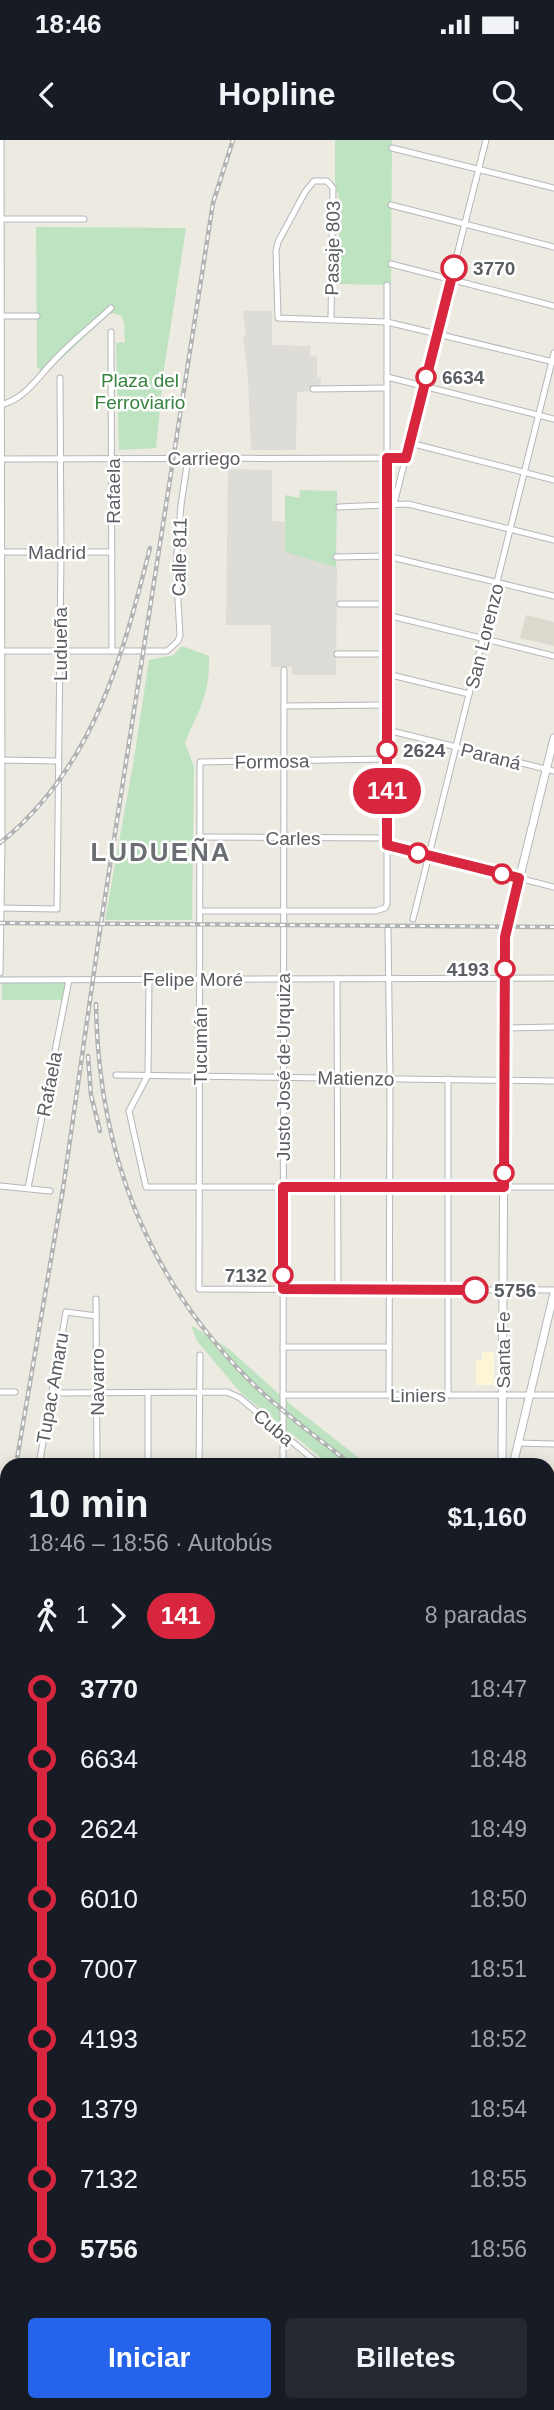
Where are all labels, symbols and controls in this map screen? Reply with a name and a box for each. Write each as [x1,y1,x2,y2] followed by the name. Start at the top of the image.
[35,9,102,39] text: 18:46
[28,76,66,114] icon: back
[218,76,336,112] text: Hopline
[488,76,526,114] icon: search
[321,200,344,296] street label: Pasaje 803
[441,255,467,281] marker: 3770
[473,258,515,279] place label: 3770
[416,367,436,387] marker: 6634
[442,367,485,388] place label: 6634
[95,370,185,413] park label: Plaza del Ferroviario
[168,448,240,469] street label: Carriego
[103,458,124,524] street label: Rafaela
[168,517,191,597] street label: Calle 811
[28,542,86,563] street label: Madrid
[461,581,508,691] street label: San Lorenzo
[50,607,71,681] street label: Ludueña
[459,739,524,774] street label: Paraná
[377,740,397,760] marker: 2624
[403,740,446,761] place label: 2624
[234,750,310,773] street label: Formosa
[347,768,427,814] line badge: 141
[367,777,407,804] text: 141
[266,828,320,849] street label: Carles
[90,837,232,867] district label: LUDUEÑA
[408,843,428,863] unlabelled marker
[492,864,512,884] unlabelled marker
[447,959,489,980] place label: 4193
[495,959,515,979] marker: 4193
[143,969,243,990] street label: Felipe Moré
[273,973,294,1161] street label: Justo José de Urquiza
[190,1007,211,1085] street label: Tucumán
[33,1050,66,1118] street label: Rafaela
[317,1067,395,1090] street label: Matienzo
[494,1163,514,1183] unlabelled marker
[225,1265,267,1286] place label: 7132
[273,1265,293,1285] marker: 7132
[462,1277,488,1303] marker: 5756
[494,1280,536,1301] place label: 5756
[493,1311,514,1389] street label: Santa Fe
[32,1331,73,1445] street label: Tupac Amaru
[87,1348,108,1416] street label: Navarro
[390,1385,446,1406] street label: Liniers
[250,1405,298,1450] street label: Cuba
[28,1483,148,1525] text: 10 min
[447,1502,527,1532] text: $1,160
[28,1530,272,1556] text: 18:46 – 18:56 · Autobús
[28,1597,66,1635] icon: walk
[99,1597,137,1635] icon: forward
[76,1602,89,1628] text: 1
[161,1602,201,1629] text: 141
[425,1602,527,1628] text: 8 paradas
[80,1674,138,1704] text: 3770
[469,1676,527,1702] text: 18:47
[80,1744,138,1774] text: 6634
[469,1746,527,1772] text: 18:48
[80,1814,138,1844] text: 2624
[469,1816,527,1842] text: 18:49
[80,1884,138,1914] text: 6010
[469,1886,527,1912] text: 18:50
[80,1954,138,1984] text: 7007
[469,1956,527,1982] text: 18:51
[80,2024,138,2054] text: 4193
[469,2026,527,2052] text: 18:52
[80,2094,138,2124] text: 1379
[469,2096,527,2122] text: 18:54
[80,2164,138,2194] text: 7132
[469,2166,527,2192] text: 18:55
[80,2234,138,2264] text: 5756
[469,2236,527,2262] text: 18:56
[28,2318,271,2398] button: Iniciar
[285,2318,527,2398] button: Billetes

